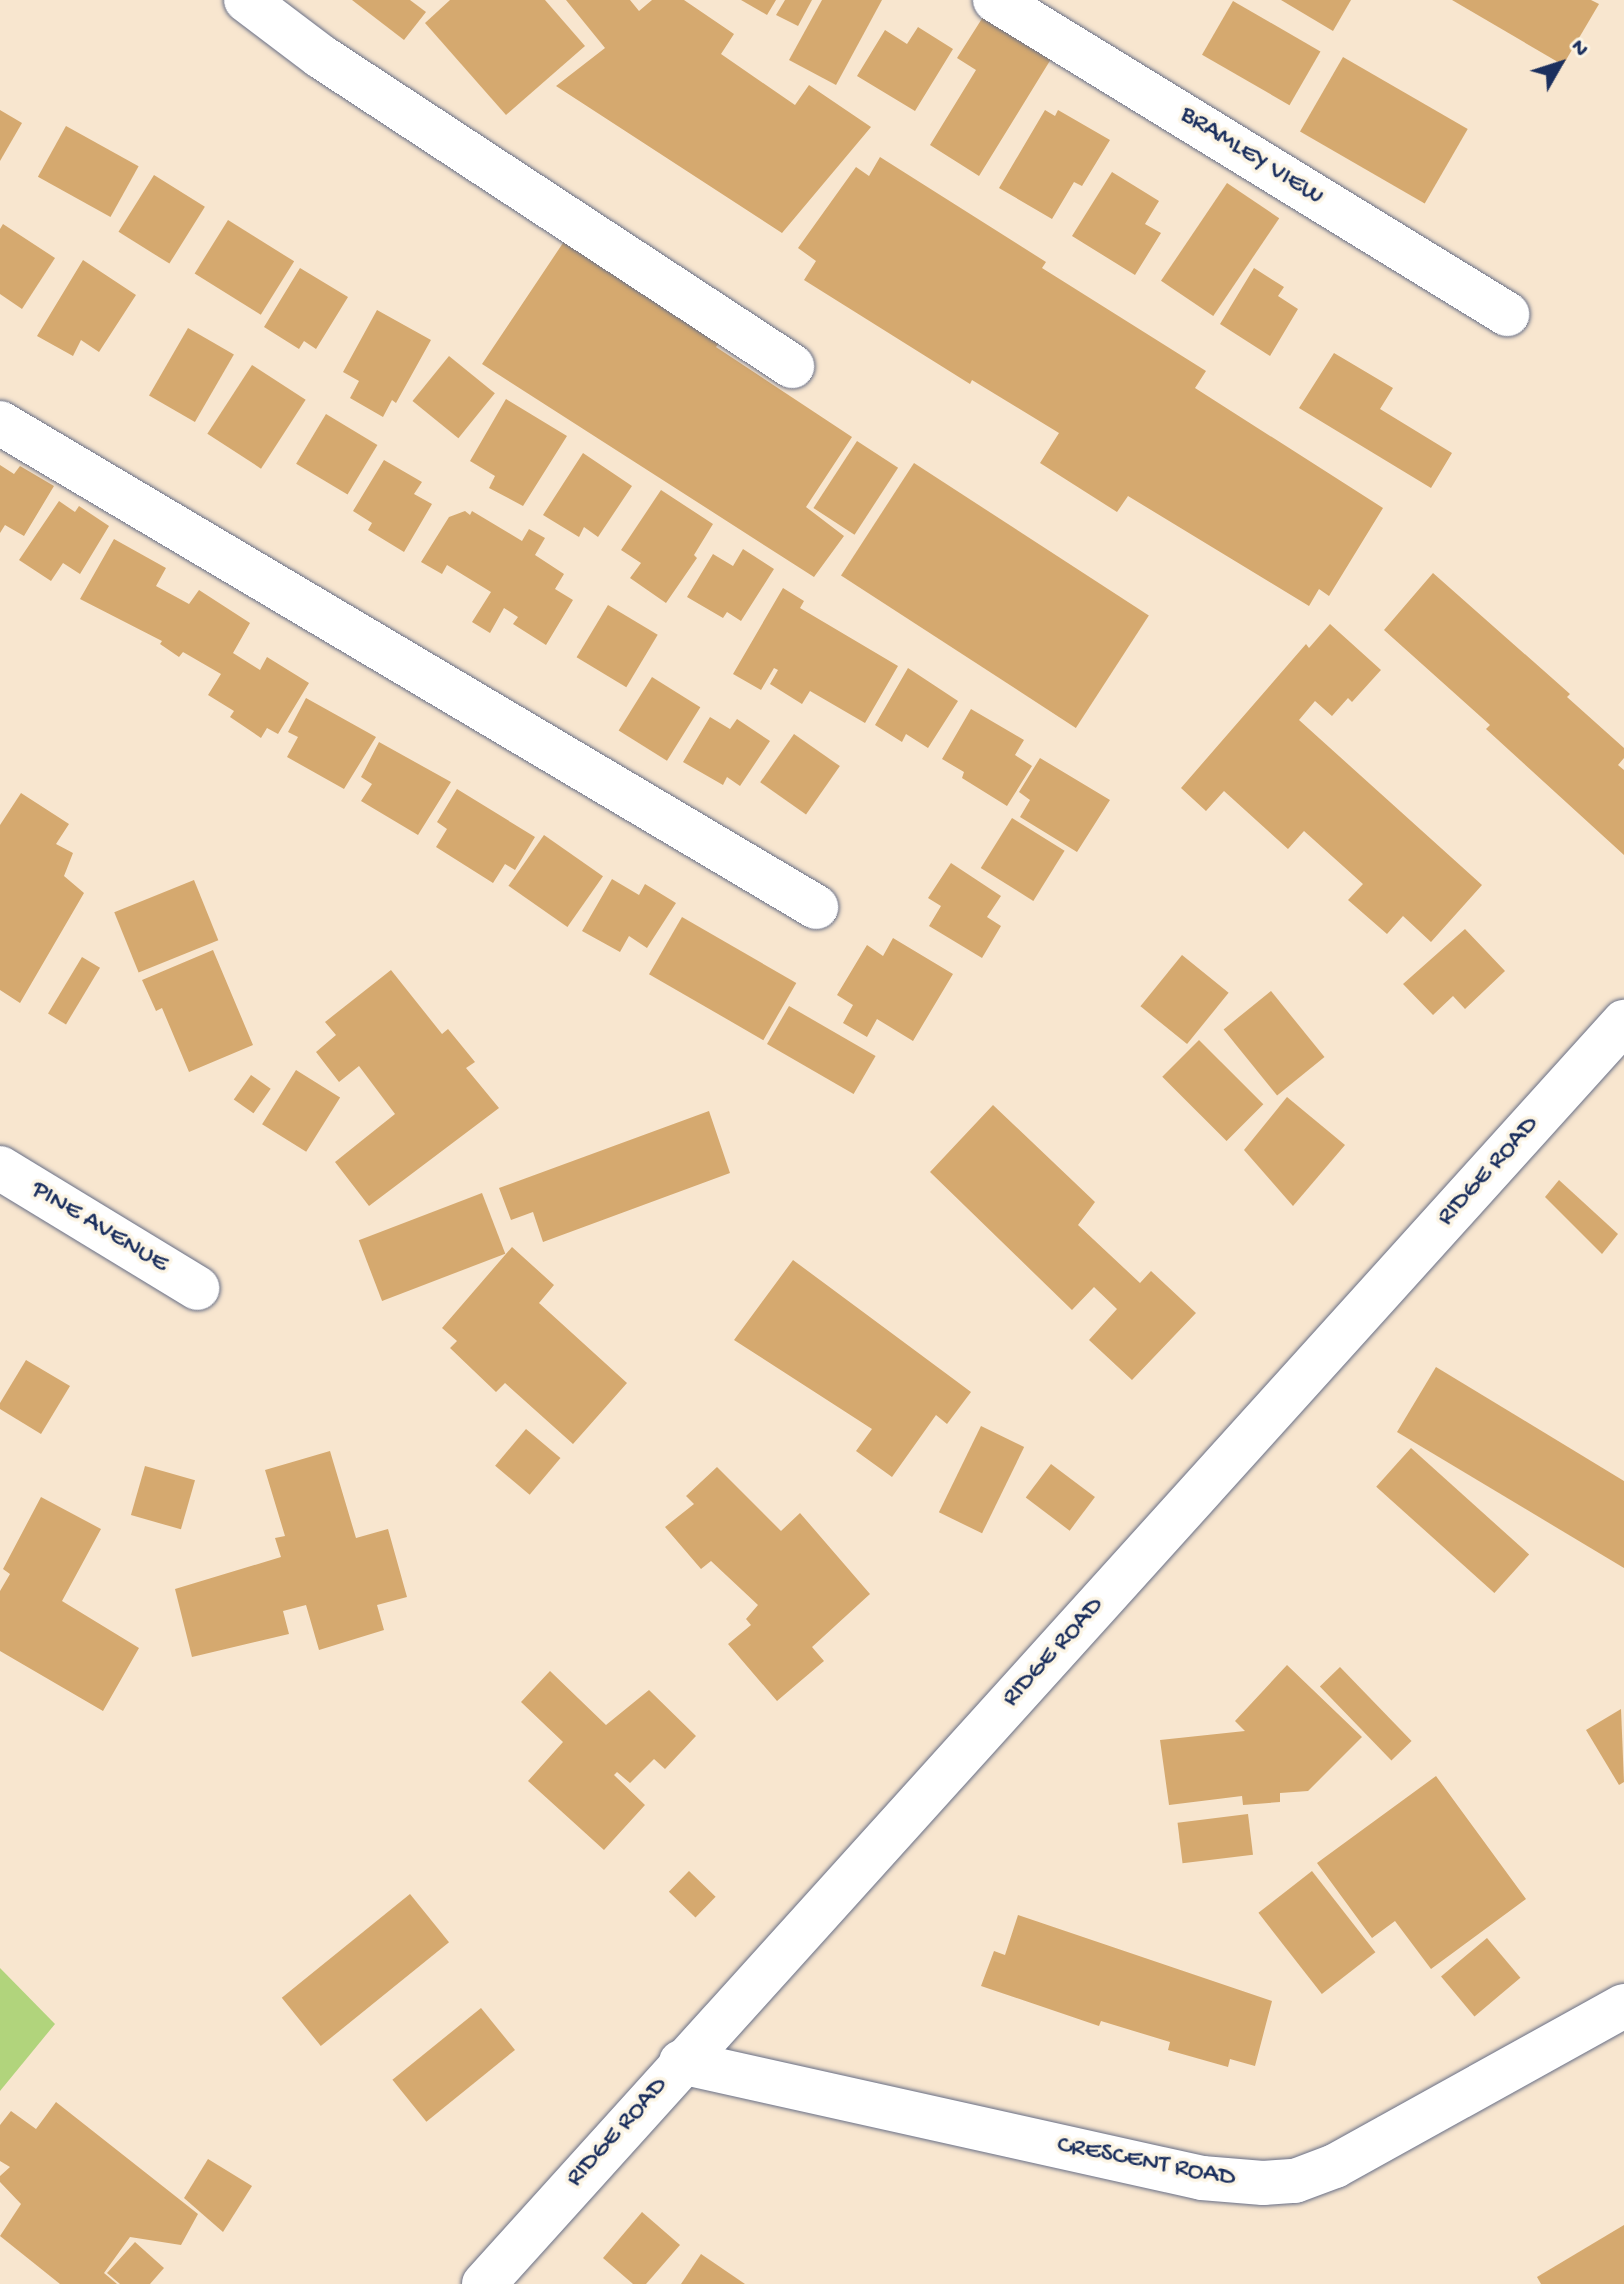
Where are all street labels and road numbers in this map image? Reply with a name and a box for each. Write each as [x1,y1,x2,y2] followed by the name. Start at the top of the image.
[1174,101,1328,213] street label: BRAMLEY VIEW
[1432,1111,1546,1233] street label: RIDGE ROAD
[25,1175,173,1281] street label: PINE AVENUE
[997,1592,1111,1714] street label: RIDGE ROAD
[561,2072,675,2194] street label: RIDGE ROAD
[1054,2130,1238,2196] street label: CRESCENT ROAD

